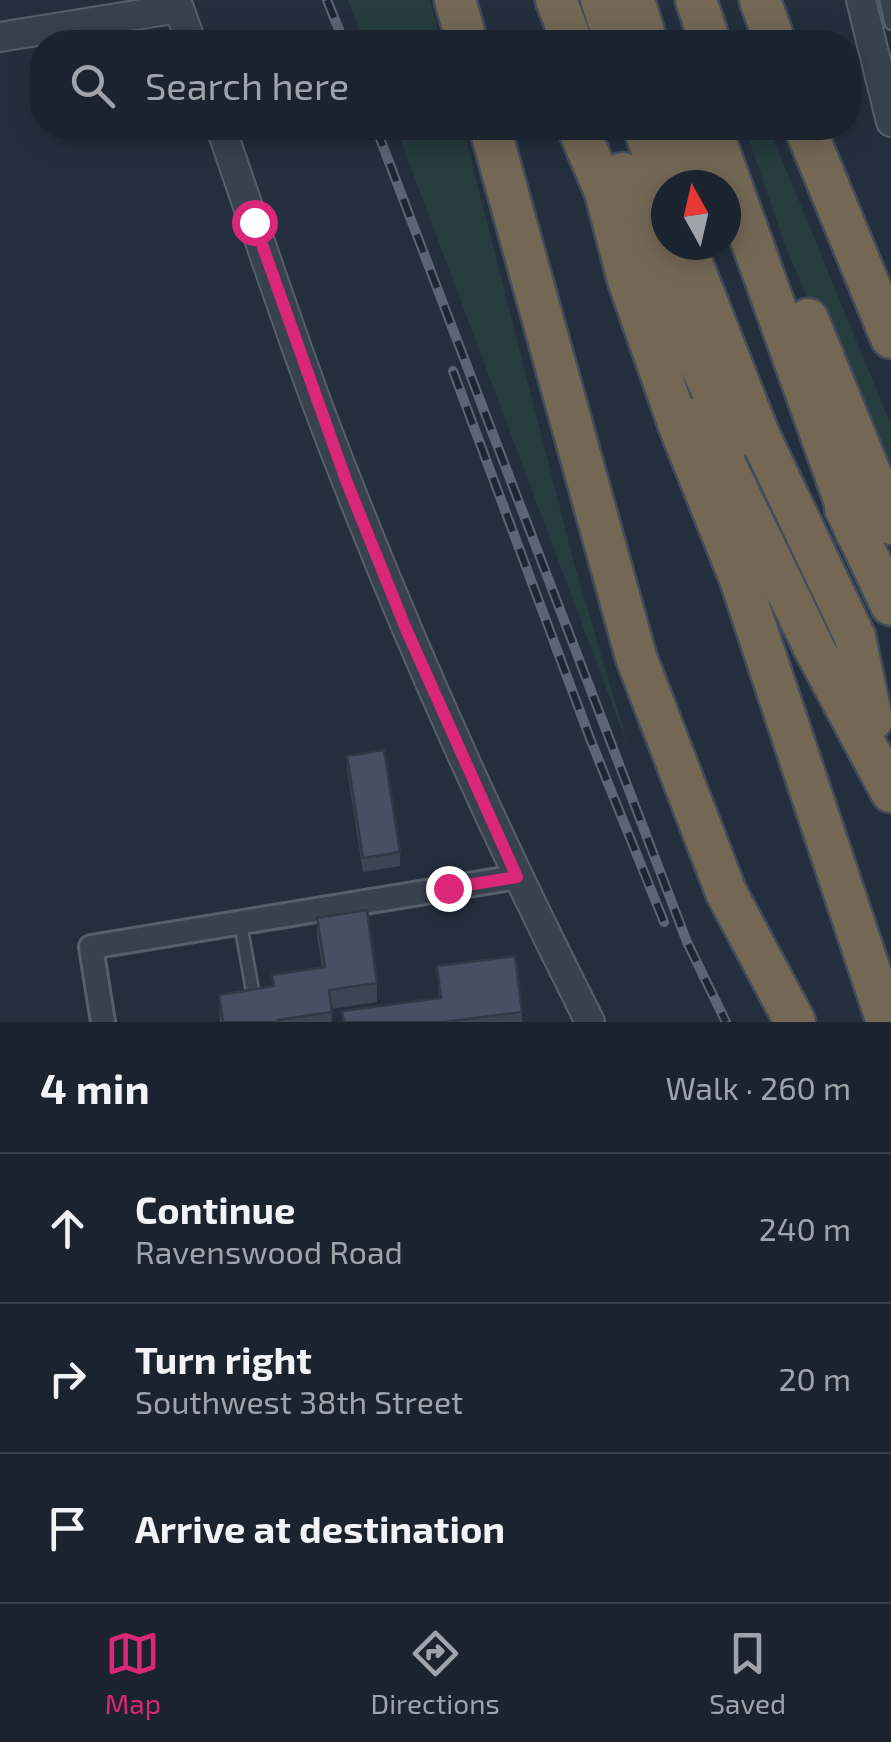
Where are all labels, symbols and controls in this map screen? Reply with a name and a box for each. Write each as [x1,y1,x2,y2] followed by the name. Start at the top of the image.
[30,30,861,140] search box
[65,58,120,113] icon: search
[145,62,349,108] text: Search here
[651,170,741,260] north arrow
[232,200,278,246] route start
[426,866,472,912] route end
[40,1062,150,1112] text: 4 min
[665,1068,851,1106] text: Walk · 260 m
[135,1186,295,1232] text: Continue
[40,1201,95,1256] icon: ahead
[759,1209,851,1247] text: 240 m
[135,1232,403,1270] text: Ravenswood Road
[135,1336,312,1382] text: Turn right
[40,1351,95,1406] icon: right
[779,1359,851,1397] text: 20 m
[135,1382,463,1420] text: Southwest 38th Street
[40,1501,95,1556] icon: arrive
[135,1505,505,1551] text: Arrive at destination
[105,1626,161,1720] tab: Map
[371,1626,500,1720] tab: Directions
[709,1626,786,1720] tab: Saved

